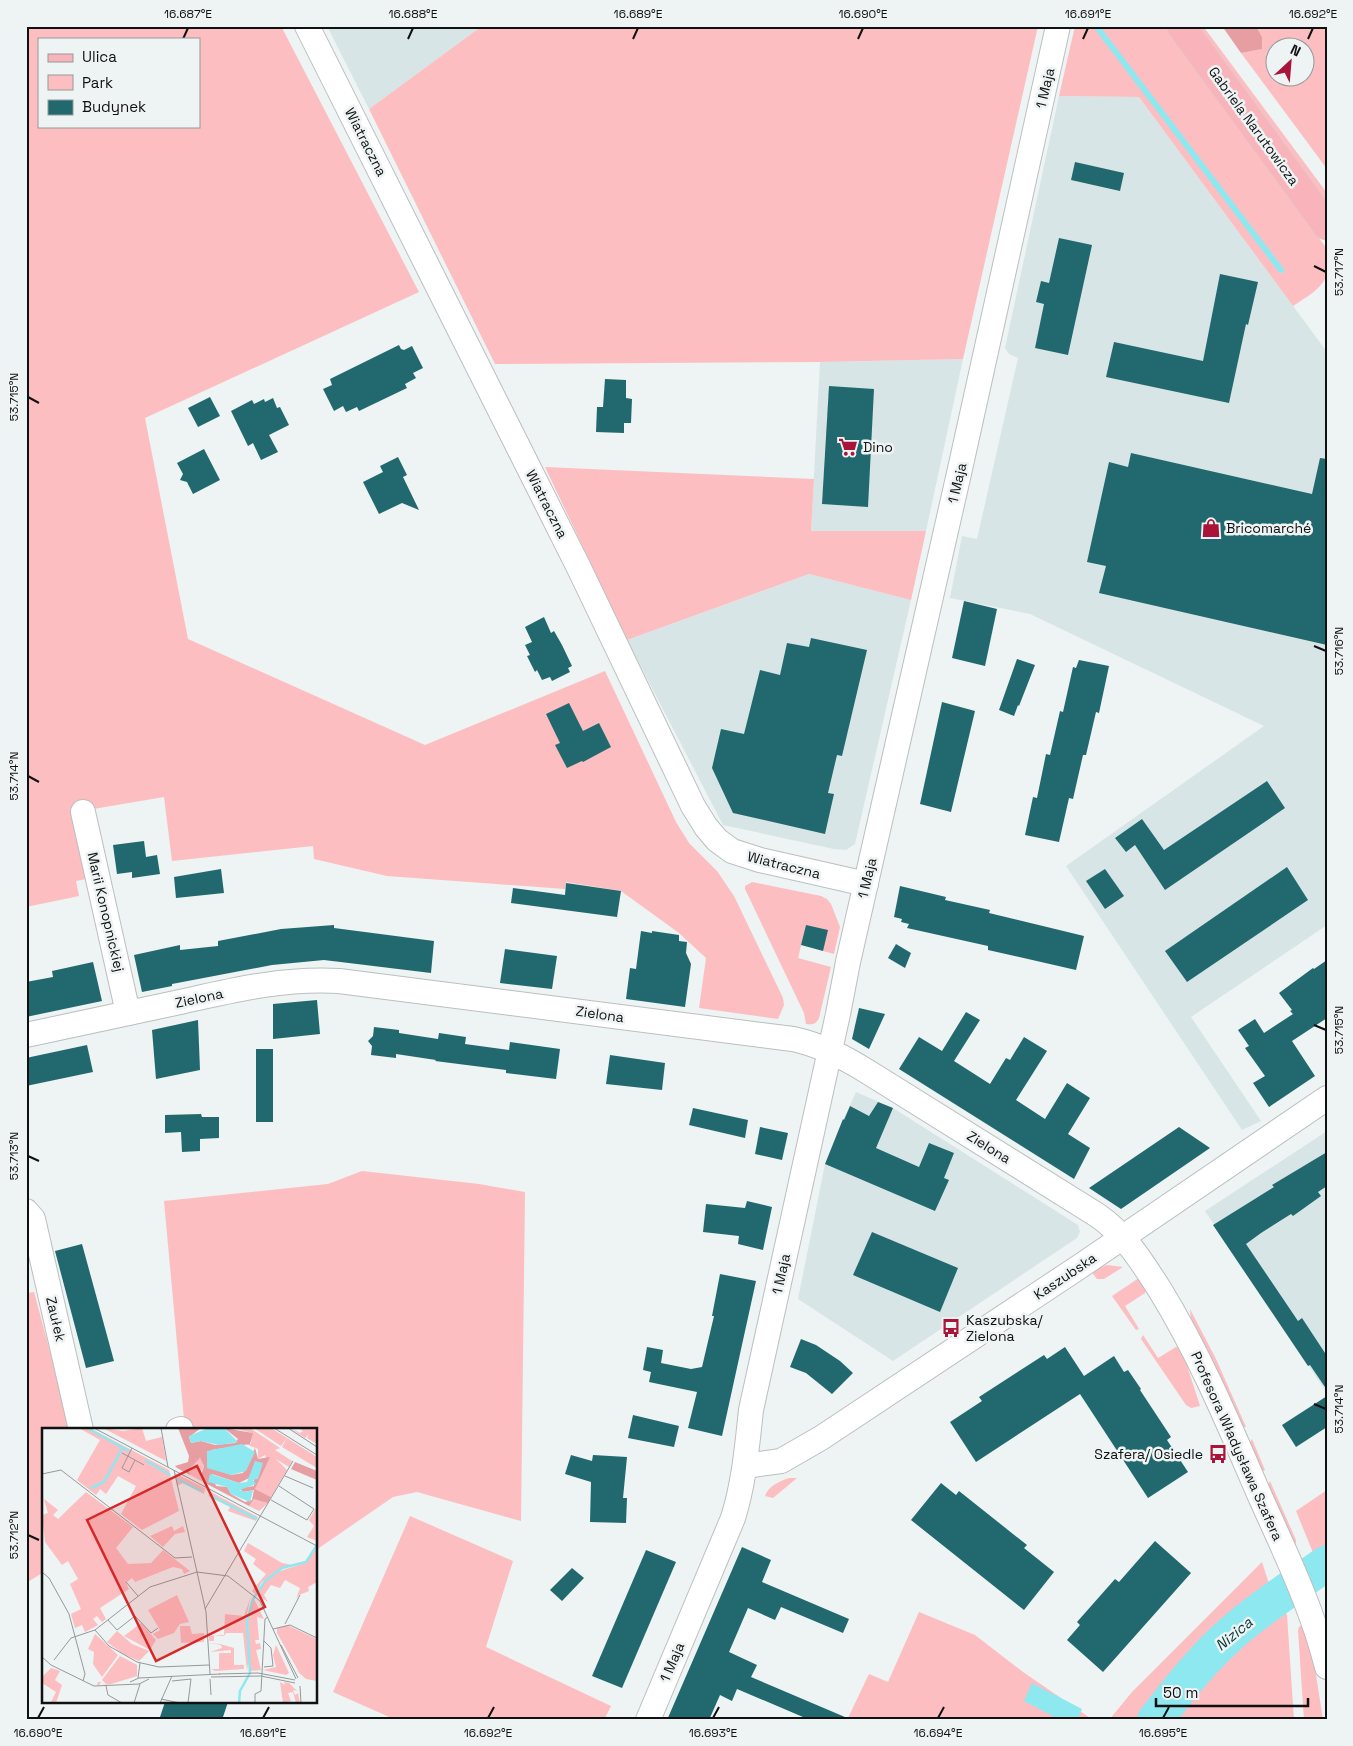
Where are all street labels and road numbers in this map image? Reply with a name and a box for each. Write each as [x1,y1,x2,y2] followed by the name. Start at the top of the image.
[1205,63,1303,189] street label: Gabriela Narutowicza
[1032,66,1058,110] street label: 1 Maja
[341,105,391,179] street label: Wiatraczna
[944,461,970,505] street label: 1 Maja
[522,467,572,541] street label: Wiatraczna
[746,847,822,883] street label: Wiatraczna
[83,850,129,974] street label: Marii Konopnickiej
[854,856,880,900] street label: 1 Maja
[173,984,225,1012] street label: Zielona
[575,1002,625,1026] street label: Zielona
[964,1127,1014,1167] street label: Zielona
[1030,1249,1100,1303] street label: Kaszubska
[768,1252,794,1296] street label: 1 Maja
[42,1295,70,1344] street label: Zaułek
[1187,1349,1287,1543] street label: Profesora Władysława Szafera
[656,1640,688,1684] street label: 1 Maja

